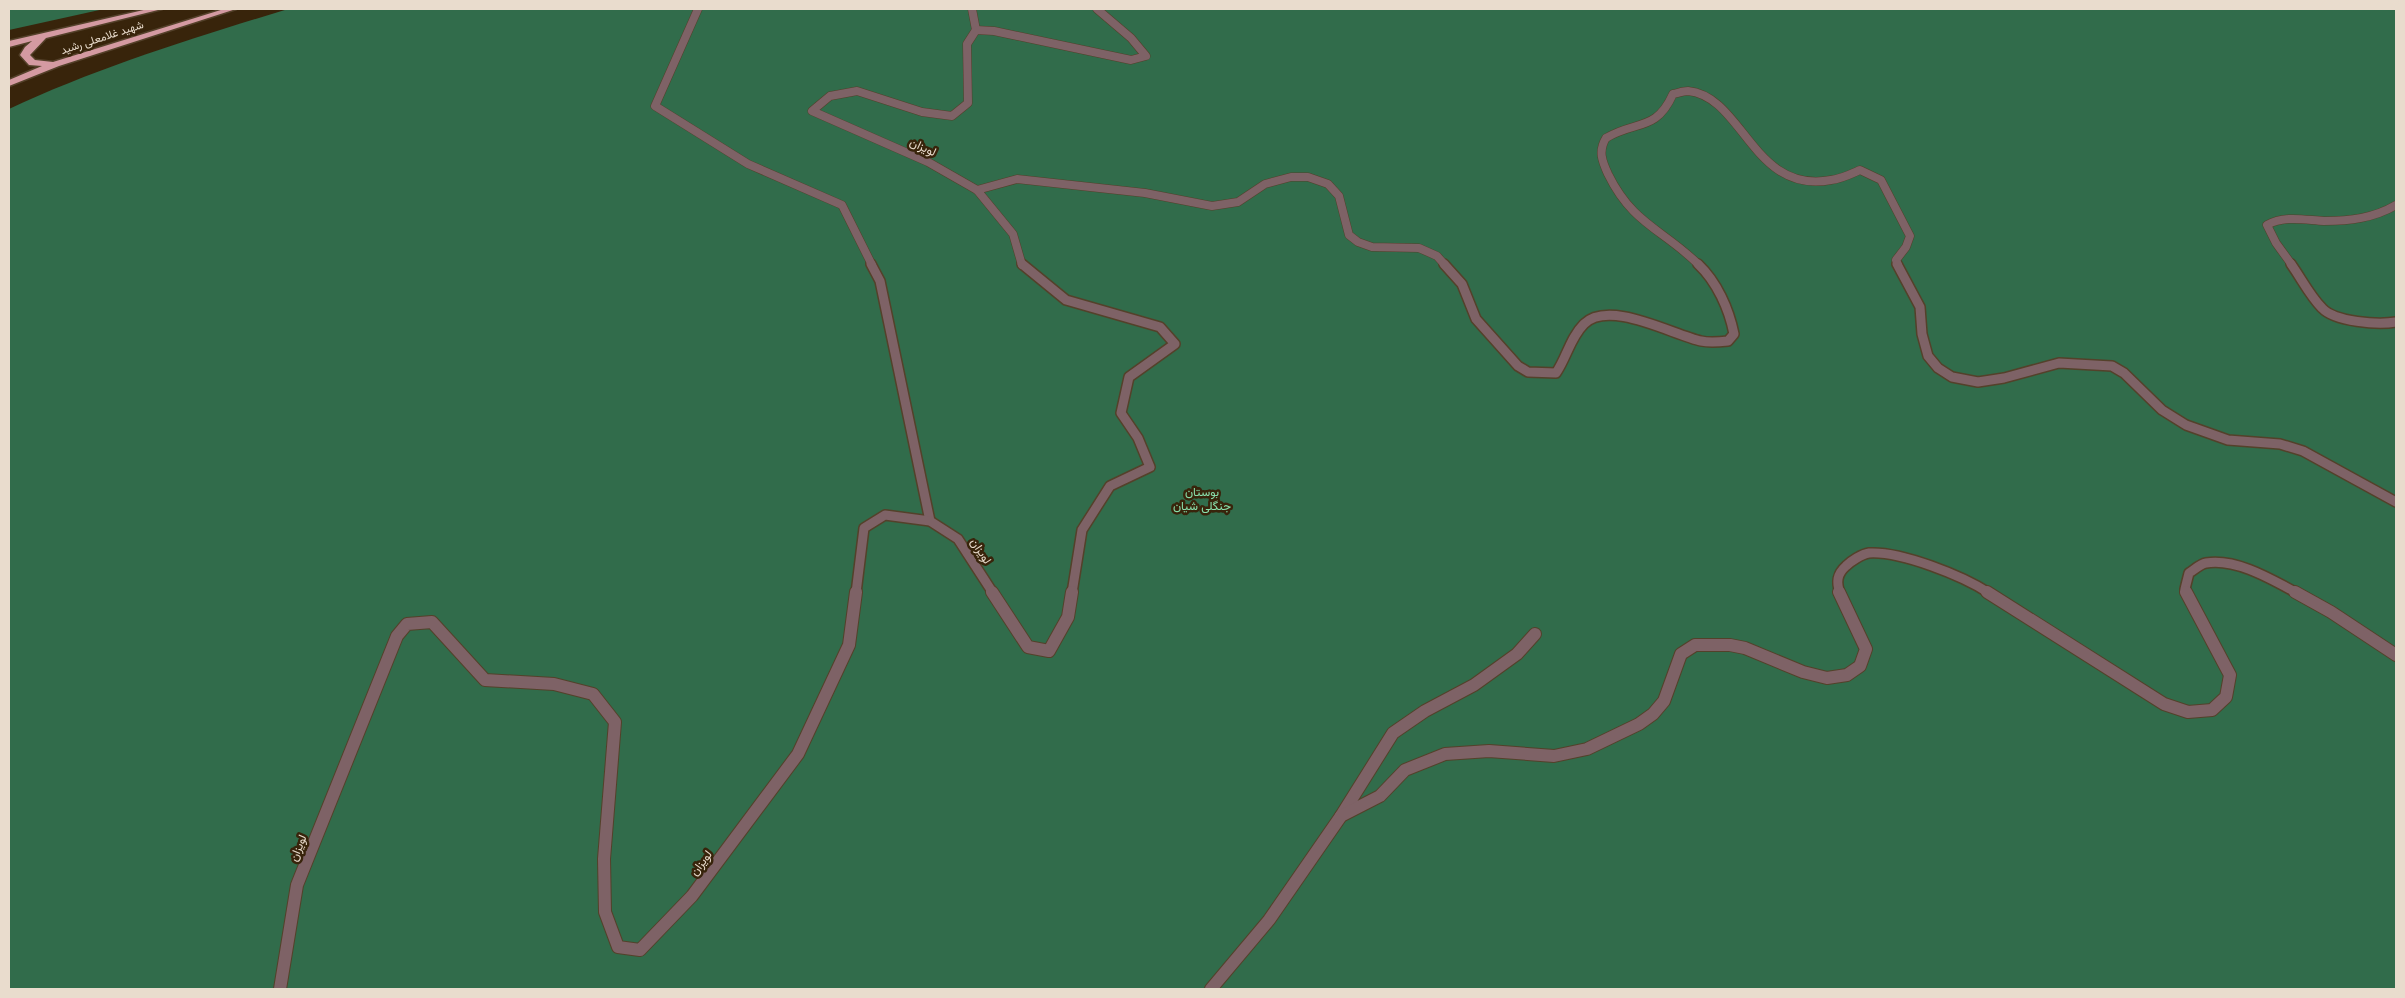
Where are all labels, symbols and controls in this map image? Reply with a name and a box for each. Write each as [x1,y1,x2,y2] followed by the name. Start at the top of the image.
[59,17,146,58] street label: شهید غلامعلی رشید
[907,134,939,160] street label: لویزان
[1173,484,1231,514] park label: بوستان جنگلی شیان
[967,535,995,567] street label: لویزان
[285,832,311,864] street label: لویزان
[686,847,716,879] street label: لویزان

